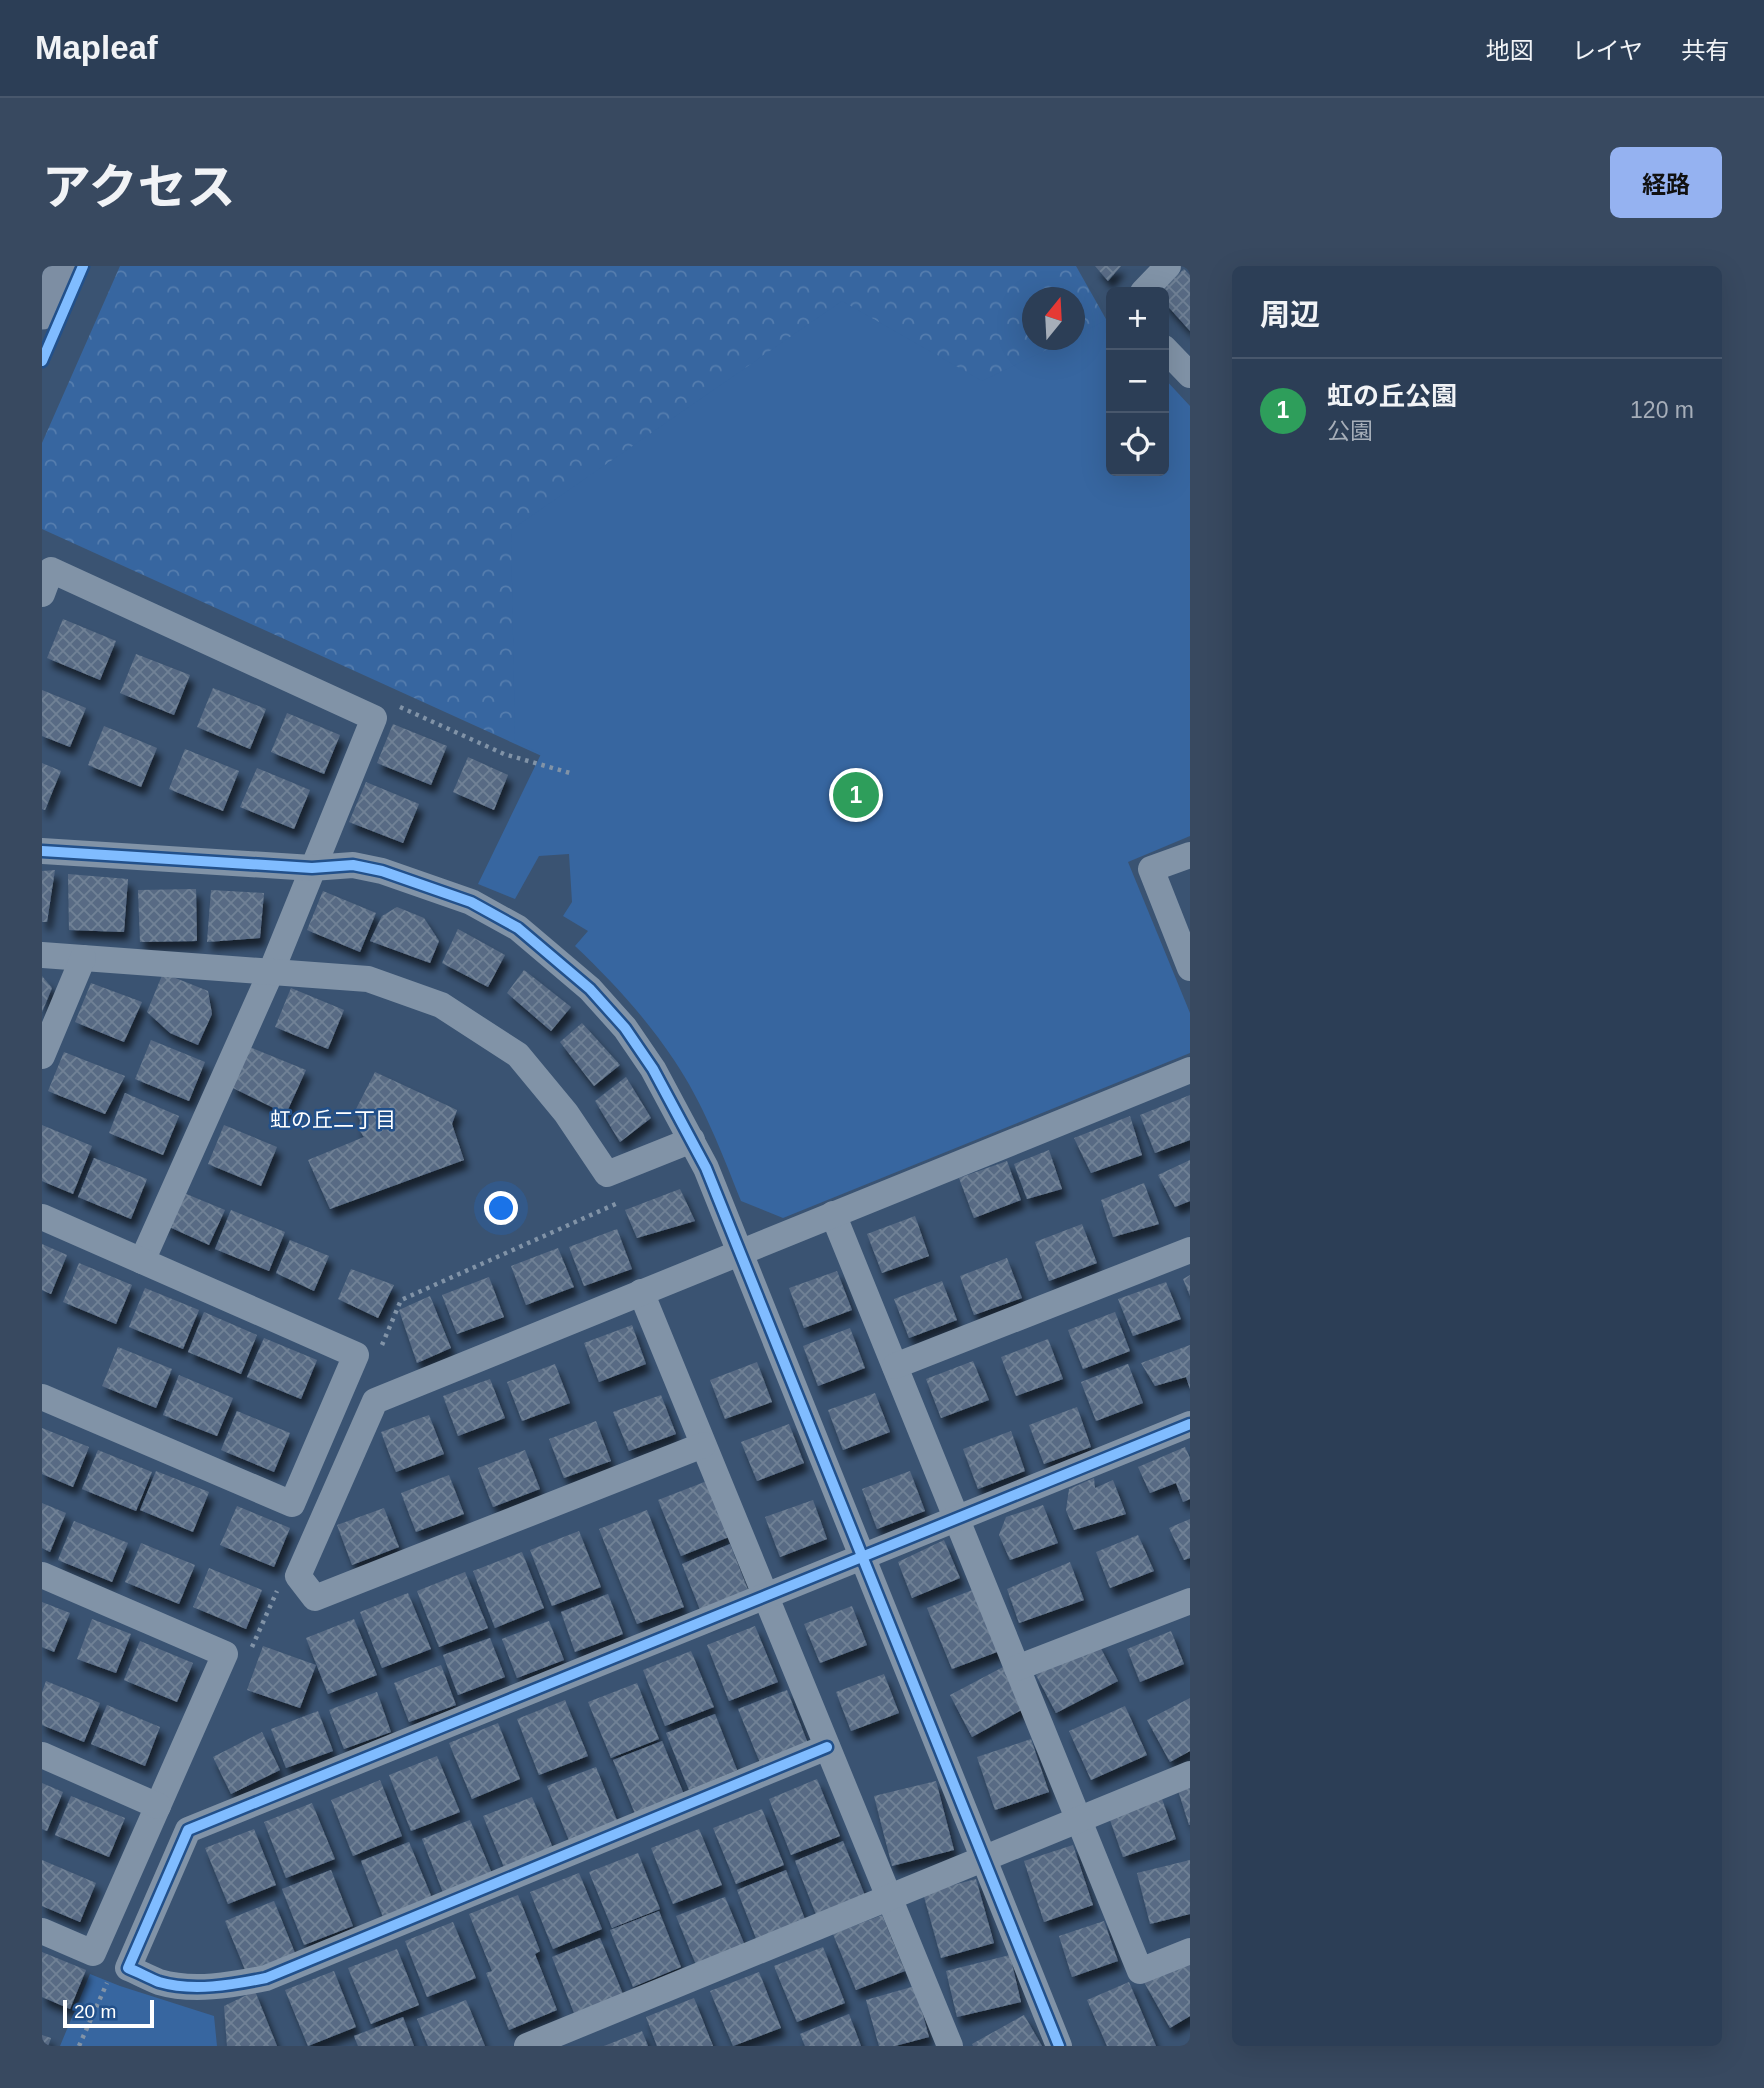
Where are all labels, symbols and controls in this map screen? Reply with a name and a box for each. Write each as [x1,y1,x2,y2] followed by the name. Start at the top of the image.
[35,29,158,66] text: Mapleaf
[1486,37,1534,64] text: 地図
[1572,37,1643,64] text: レイヤ
[1681,37,1729,64] text: 共有
[1610,147,1722,218] button: 経路
[42,160,236,214] text: アクセス
[1022,287,1085,350] north arrow
[1106,287,1169,476] map controls
[1106,287,1169,350] button: +
[1260,298,1320,331] text: 周辺
[1106,350,1169,413] button: −
[1327,381,1457,411] text: 虹の丘公園
[1277,397,1289,423] text: 1
[1630,397,1694,423] text: 120 m
[1106,413,1169,476] button: locate
[1327,418,1373,444] text: 公園
[833,769,879,821] pin: 1
[270,1108,396,1131] district label: 虹の丘二丁目
[484,1191,518,1225] your location
[63,1997,154,2029] scale bar
[74,2001,116,2022] text: 20 m

